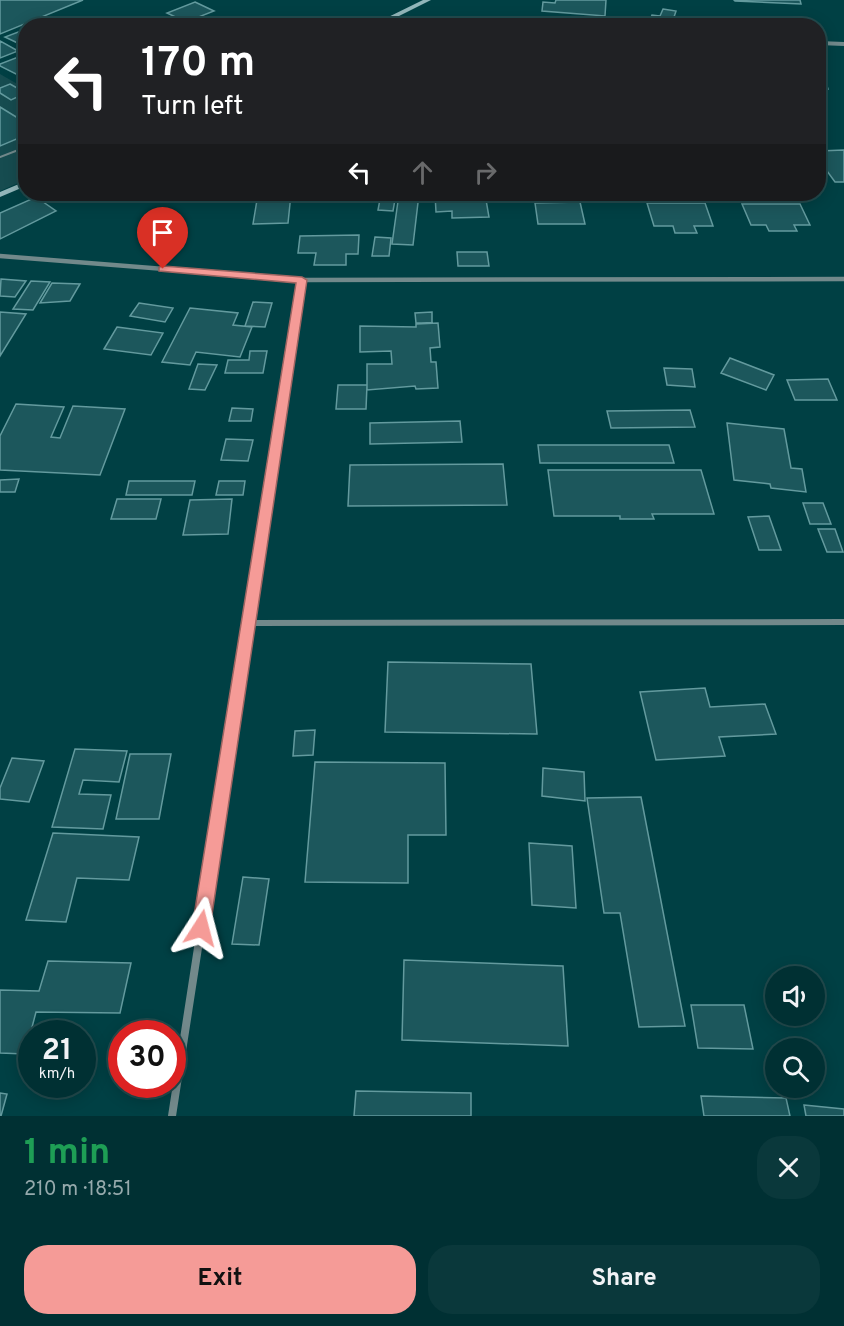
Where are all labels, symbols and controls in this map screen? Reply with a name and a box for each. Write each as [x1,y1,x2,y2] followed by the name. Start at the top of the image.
[141,38,255,91] text: 170 m
[42,42,120,120] icon: left
[141,90,243,124] text: Turn left
[343,156,376,189] icon: left
[406,156,439,189] icon: ahead
[469,156,502,189] icon: right
[137,207,188,269] pin
[146,216,179,249] icon: arrive
[169,896,233,960] position arrow
[765,966,825,1098] map controls
[765,966,825,1026] button: sound
[108,1020,186,1098] speed limit sign: 30
[42,1033,72,1070] text: 21
[765,1038,825,1098] button: search
[39,1065,75,1084] text: km/h
[24,1131,110,1177] text: 1 min
[757,1136,820,1199] button: close
[24,1177,132,1203] text: 210 m · 18:51
[24,1245,416,1314] button: Exit
[428,1245,820,1314] button: Share

